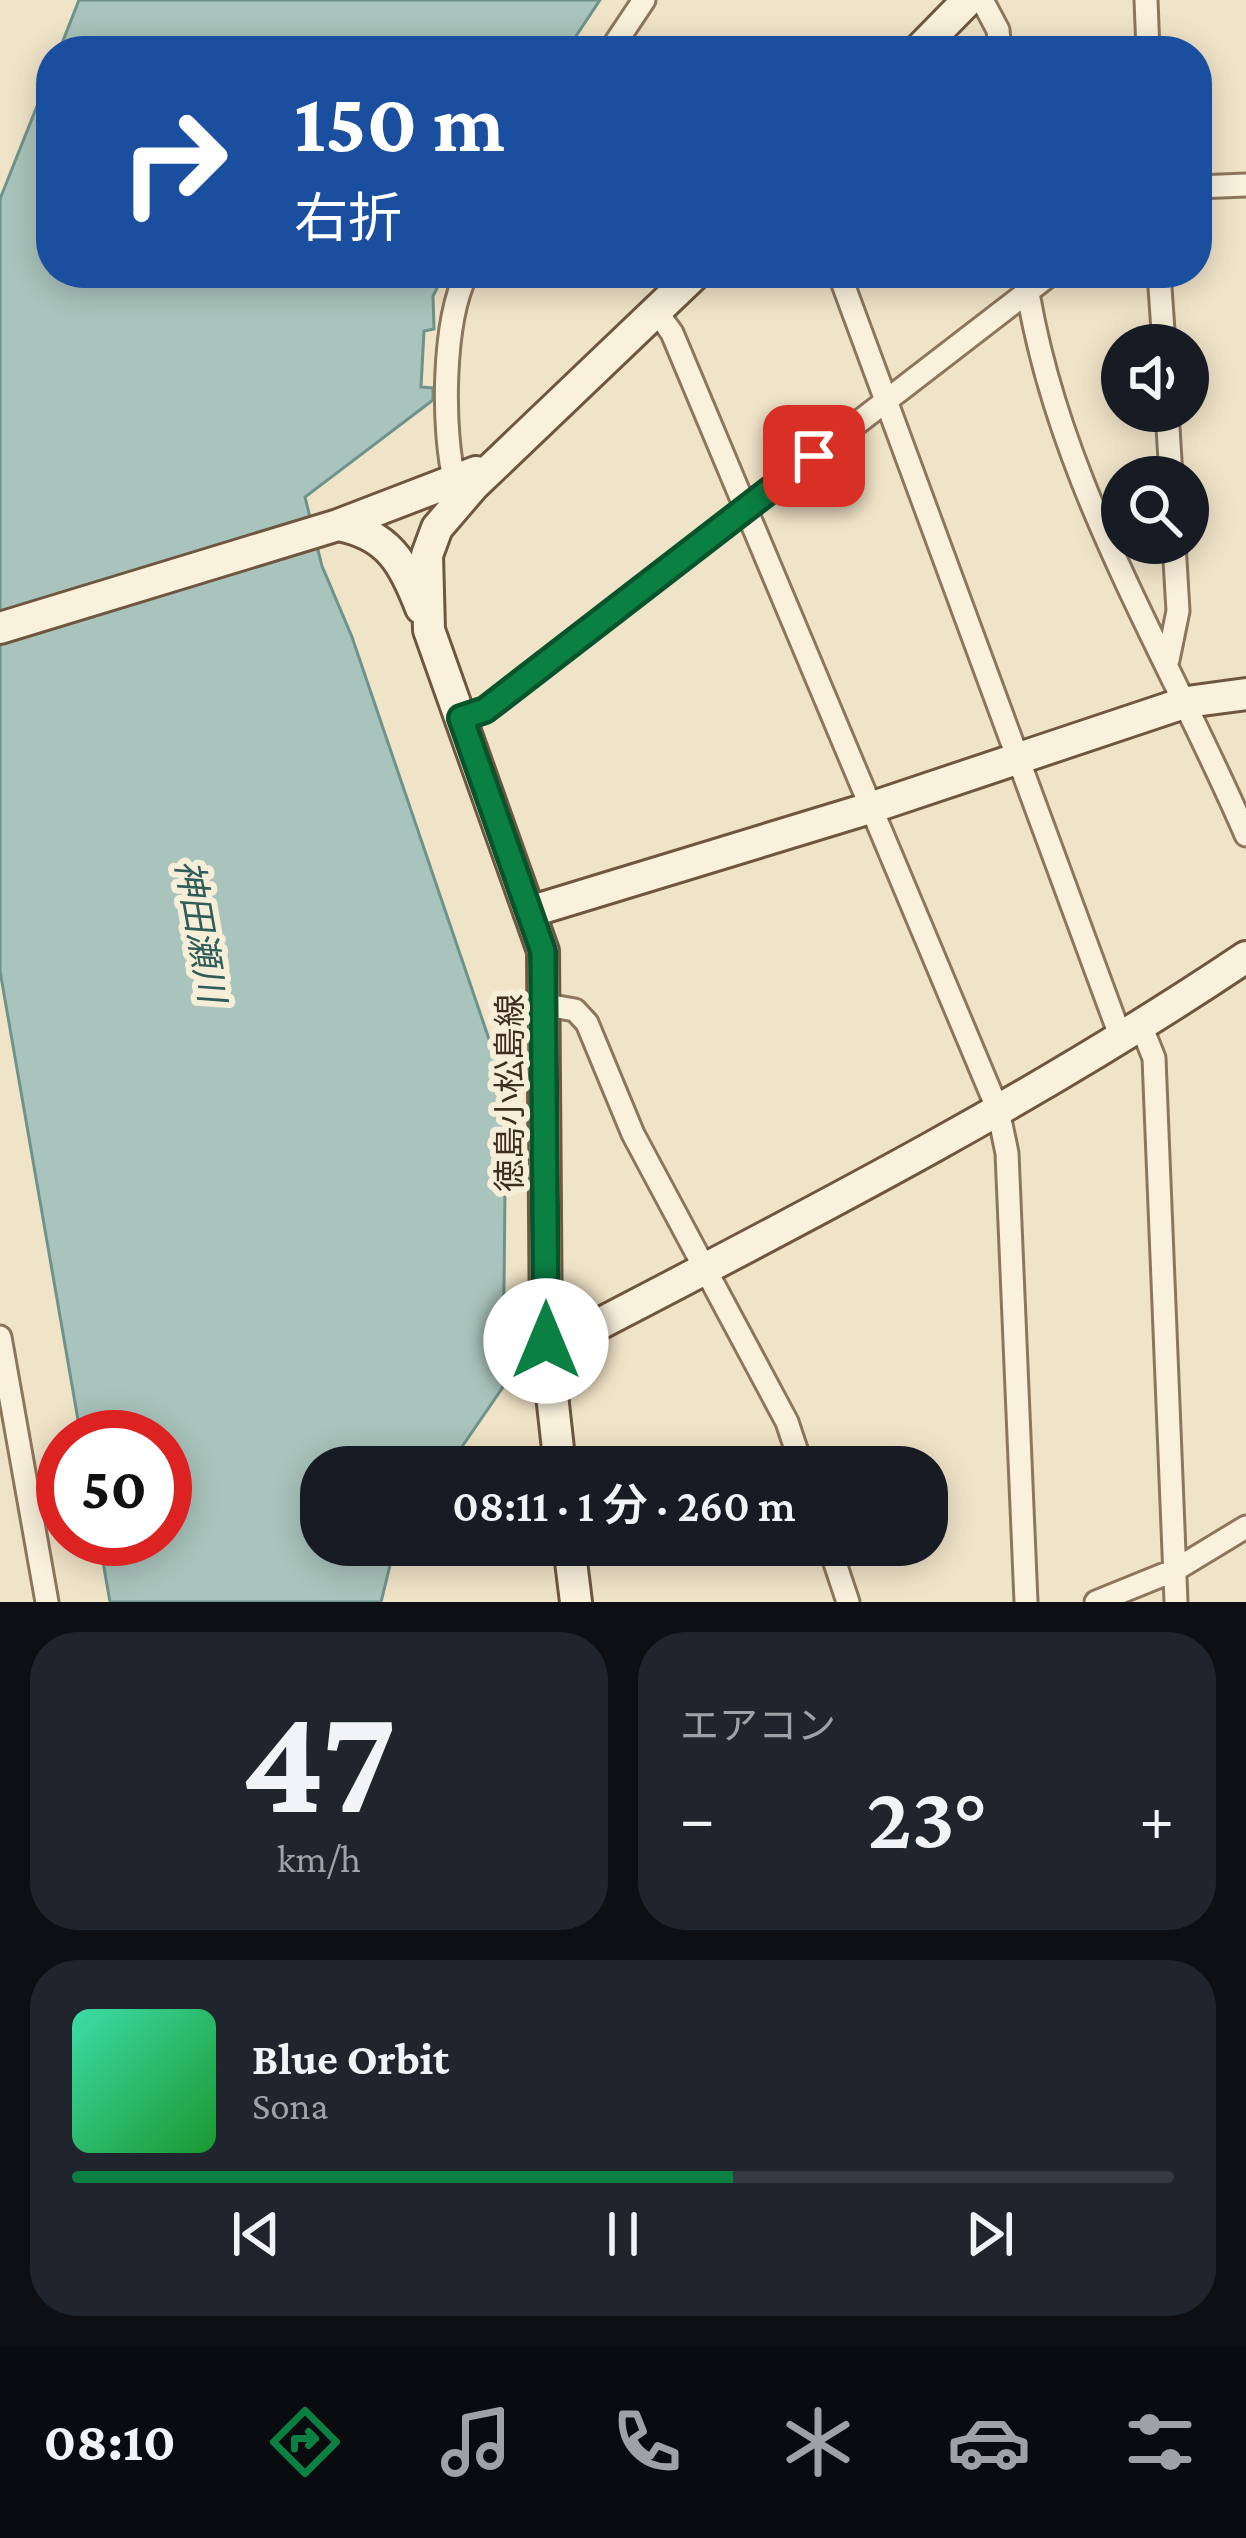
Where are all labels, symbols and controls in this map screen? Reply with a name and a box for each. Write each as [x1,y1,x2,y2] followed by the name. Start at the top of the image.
[294,76,505,169] text: 150 m
[96,84,252,240] icon: right
[294,189,402,249] text: 右折
[1101,324,1209,564] map controls
[1101,324,1209,432] button: sound
[763,405,865,507] pin
[781,423,847,489] icon: arrive
[1101,456,1209,564] button: search
[168,857,233,1009] water label: 神田瀬川
[491,994,528,1192] street label: 徳島小松島線
[483,1278,609,1404] position arrow
[36,1410,192,1566] speed limit sign: 50
[452,1481,796,1531] text: 08:11 · 1 分 · 260 m
[241,1672,397,1846] text: 47
[680,1704,836,1747] text: エアコン
[867,1767,987,1867] text: 23°
[680,1781,715,1854] text: −
[1139,1781,1174,1854] text: +
[277,1837,361,1880] text: km/h
[252,2034,449,2084] text: Blue Orbit
[252,2084,329,2127] text: Sona
[223,2201,289,2267] icon: previous
[590,2201,656,2267] icon: pause
[957,2201,1023,2267] icon: next
[263,2400,347,2484] icon: directions
[434,2400,518,2484] icon: music
[605,2400,689,2484] icon: phone
[776,2400,860,2484] icon: climate
[947,2400,1031,2484] icon: car
[1118,2400,1202,2484] icon: filters
[44,2412,176,2472] text: 08:10

